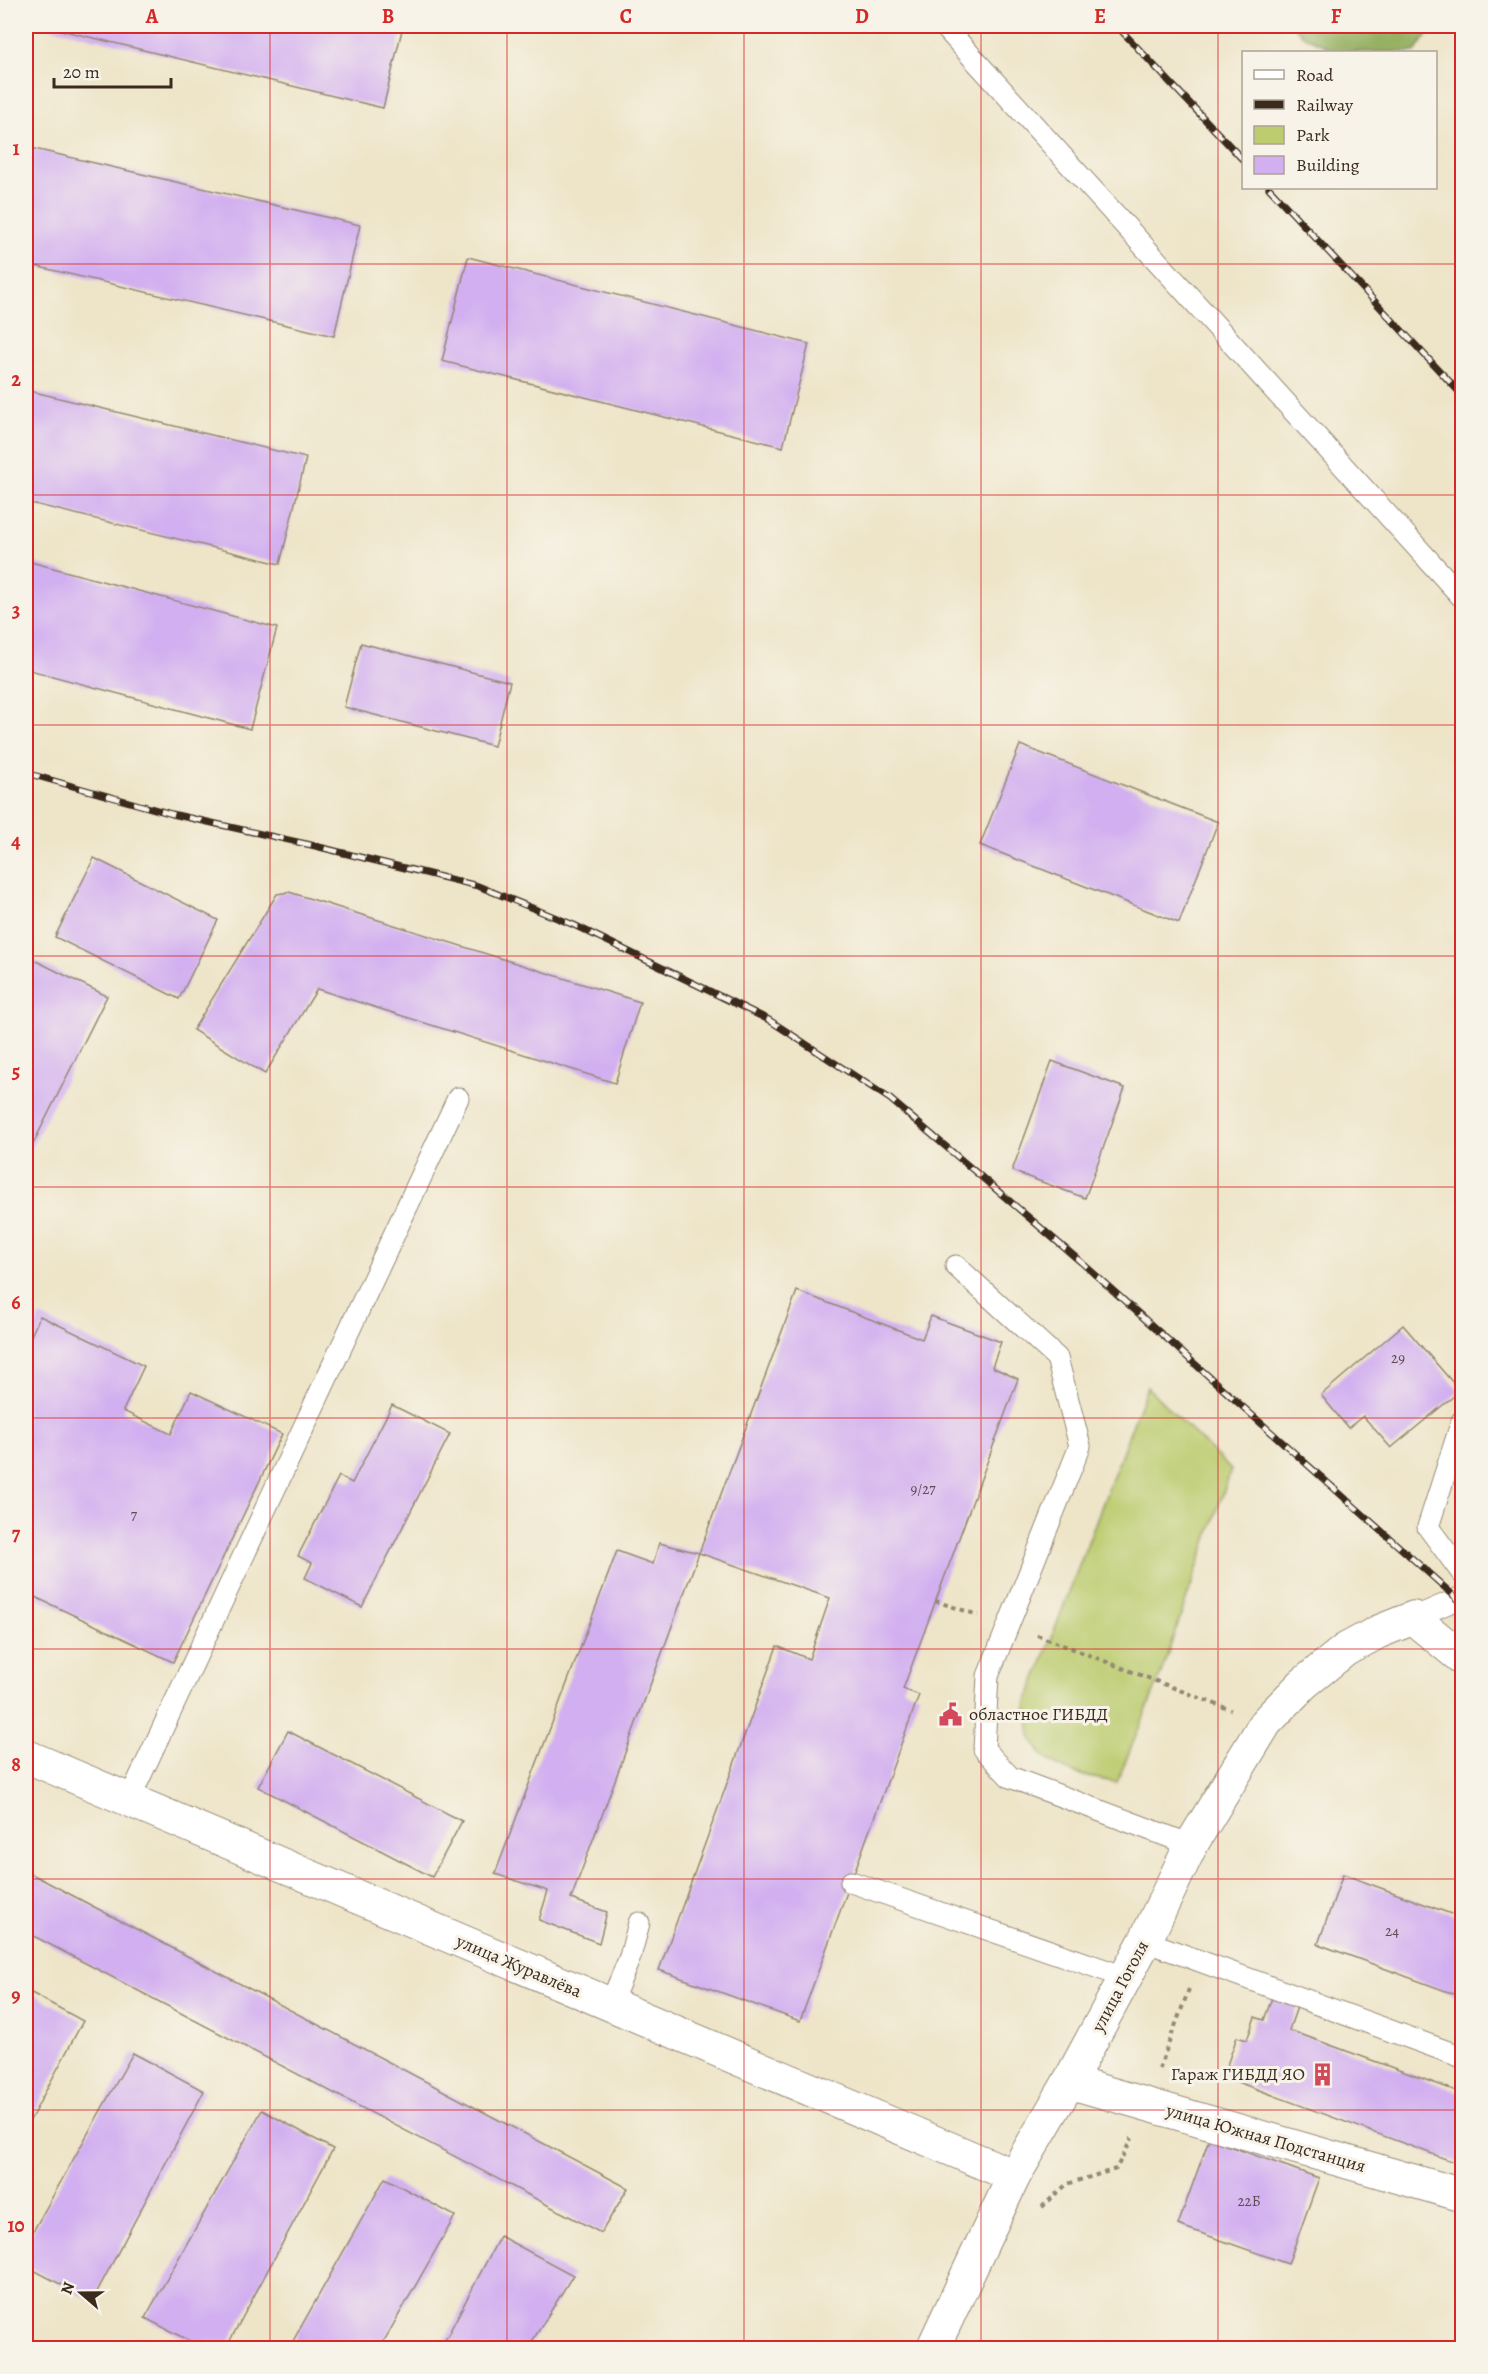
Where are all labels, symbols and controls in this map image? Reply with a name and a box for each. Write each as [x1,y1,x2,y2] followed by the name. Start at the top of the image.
[145,3,159,30] text: A
[382,3,394,30] text: B
[620,3,632,30] text: C
[855,3,869,30] text: D
[1094,3,1106,30] text: E
[1331,3,1342,30] text: F
[54,51,171,89] scale bar
[1242,51,1437,189] legend
[63,60,100,84] text: 20 m
[1296,63,1334,87] text: Road
[1296,93,1354,117] text: Railway
[1296,123,1330,147] text: Park
[12,135,20,162] text: 1
[1296,153,1360,177] text: Building
[11,366,21,393] text: 2
[12,597,20,624] text: 3
[11,828,21,855] text: 4
[12,1058,20,1085] text: 5
[11,1289,21,1316] text: 6
[1391,1348,1405,1368] house number: 29
[910,1479,936,1499] house number: 9/27
[131,1505,138,1525] house number: 7
[12,1520,21,1547] text: 7
[938,1701,964,1727] public building icon: областное ГИБДД
[969,1702,1108,1726] place label: областное ГИБДД
[11,1751,21,1778] text: 8
[1385,1921,1399,1941] house number: 24
[452,1928,586,2003] street label: улица Журавлёва
[1085,1936,1154,2037] street label: улица Гоголя
[11,1982,21,2009] text: 9
[1310,2061,1336,2087] building icon: Гараж ГИБДД ЯО
[1171,2062,1305,2086] place label: Гараж ГИБДД ЯО
[1163,2098,1368,2178] street label: улица Южная Подстанция
[1237,2191,1261,2211] house number: 22Б
[7,2212,25,2239] text: 10
[51,2263,111,2323] north arrow
[56,2279,80,2297] text: N

